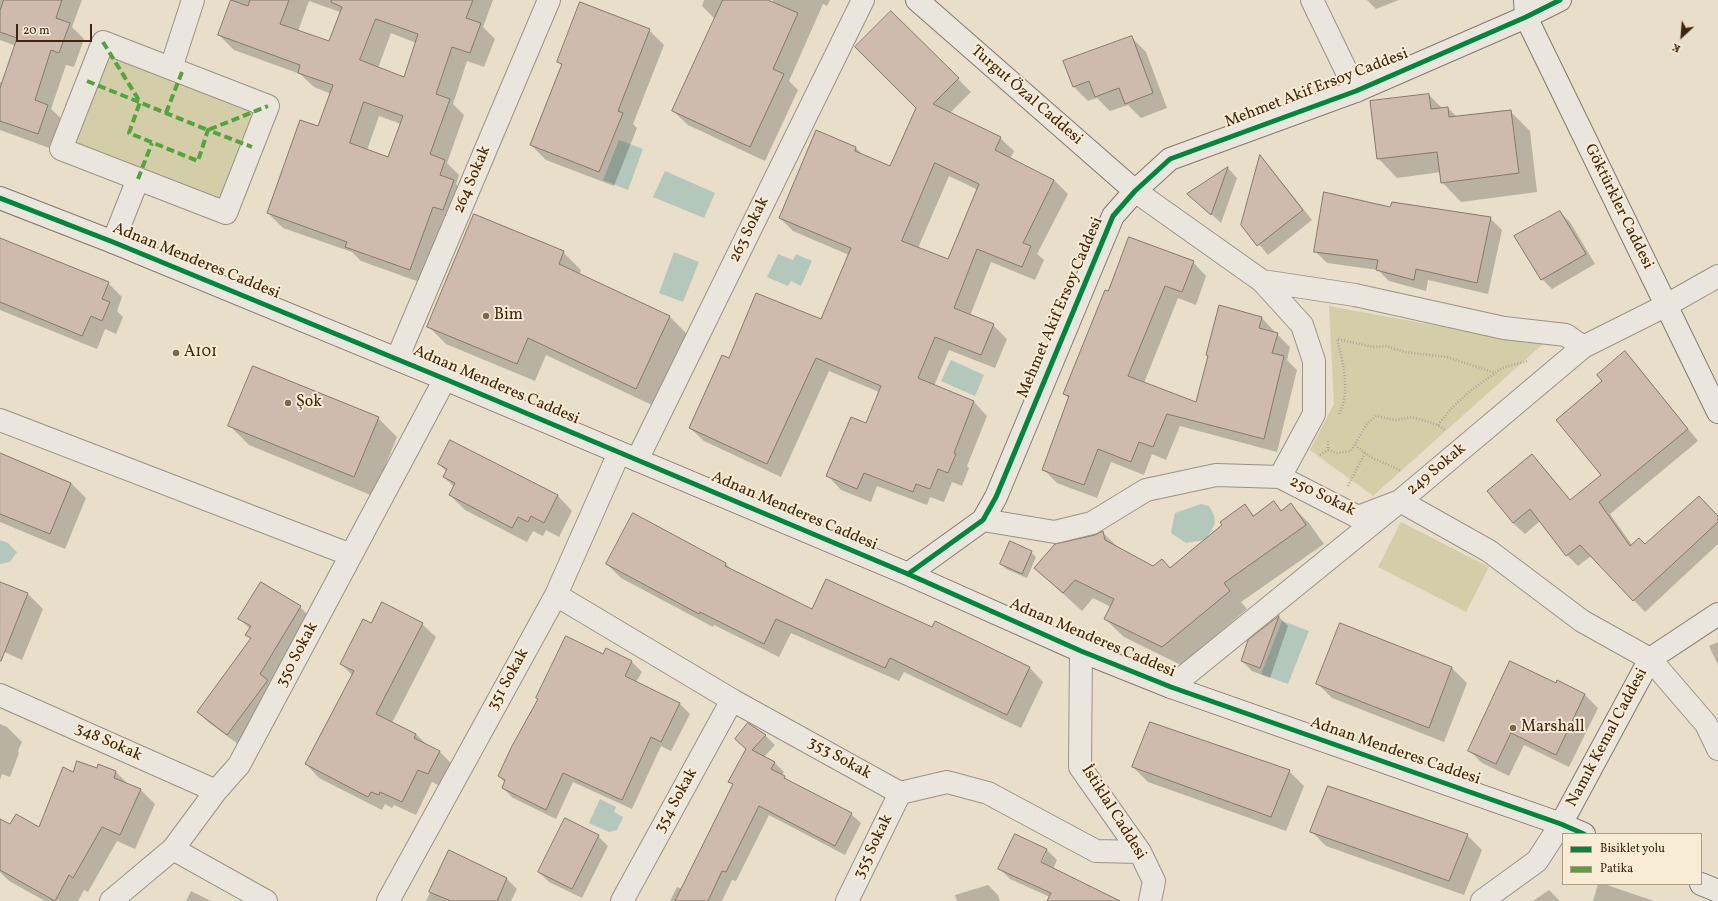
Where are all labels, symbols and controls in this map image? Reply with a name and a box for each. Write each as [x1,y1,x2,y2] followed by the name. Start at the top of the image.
[18,16,94,42] scale bar
[1662,16,1702,56] north arrow
[23,23,50,39] text: 20 m
[1670,39,1683,56] text: K
[966,42,1086,150] street label: Turgut Özal Caddesi
[1223,45,1411,133] street label: Mehmet Akif Ersoy Caddesi
[1579,141,1657,273] street label: Göktürkler Caddesi
[450,143,496,217] street label: 264 Sokak
[726,194,774,266] street label: 263 Sokak
[1014,215,1108,401] street label: Mehmet Akif Ersoy Caddesi
[110,220,282,304] street label: Adnan Menderes Caddesi
[494,306,523,326] place label: Bim
[481,311,491,321] marker: Bim
[410,342,582,430] street label: Adnan Menderes Caddesi
[184,343,217,363] place label: A101
[171,348,181,358] marker: A101
[296,393,322,413] place label: Şok
[283,398,293,408] marker: Şok
[1404,440,1470,500] street label: 249 Sokak
[708,468,880,556] street label: Adnan Menderes Caddesi
[1286,473,1358,521] street label: 250 Sokak
[1006,595,1178,683] street label: Adnan Menderes Caddesi
[273,619,323,691] street label: 350 Sokak
[484,646,534,714] street label: 351 Sokak
[1563,665,1653,811] street label: Namık Kemal Caddesi
[1307,714,1483,790] street label: Adnan Menderes Caddesi
[1521,718,1584,738] place label: Marshall
[72,720,144,766] street label: 348 Sokak
[1508,723,1518,733] marker: Marshall
[804,734,874,784] street label: 353 Sokak
[1076,762,1150,864] street label: İstiklal Caddesi
[651,765,703,837] street label: 354 Sokak
[850,812,898,882] street label: 355 Sokak
[1562,833,1702,885] legend
[1600,841,1665,857] text: Bisiklet yolu
[1600,861,1633,877] text: Patika

